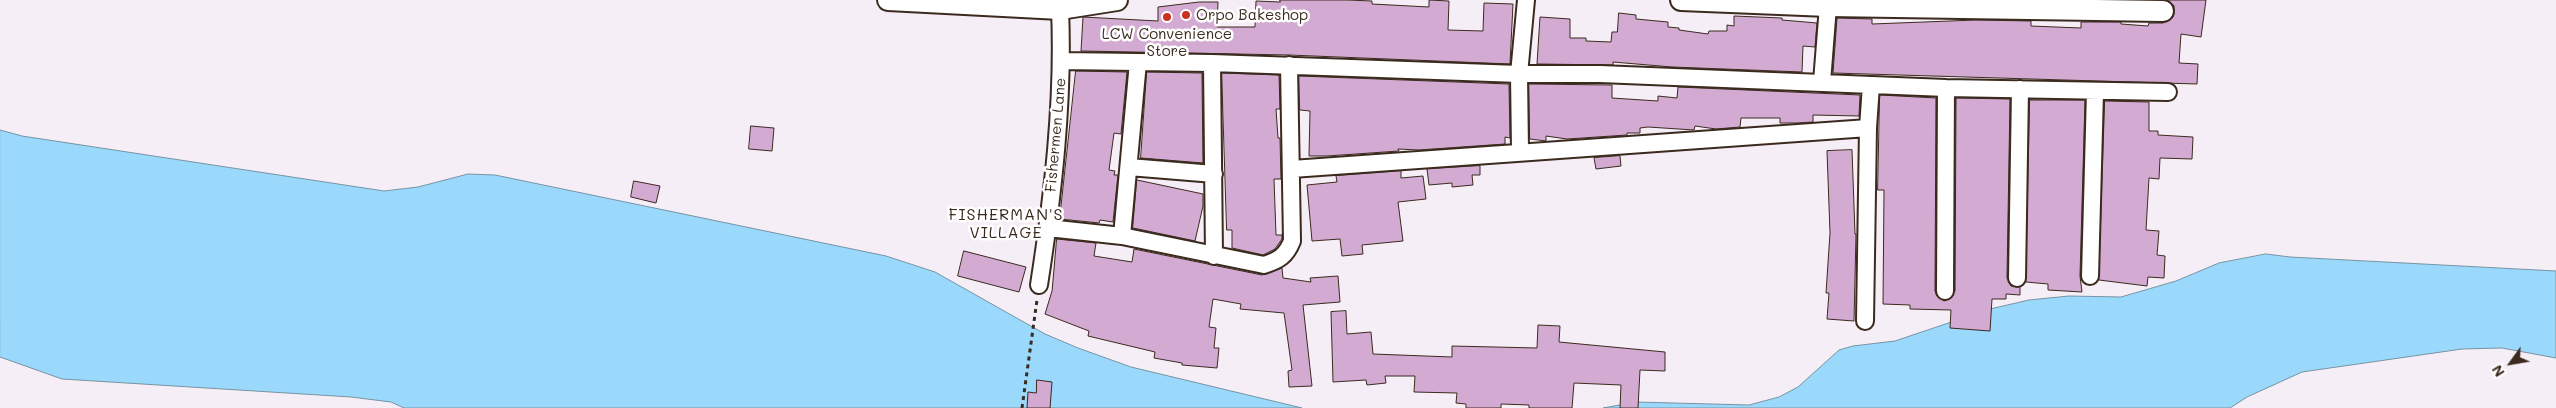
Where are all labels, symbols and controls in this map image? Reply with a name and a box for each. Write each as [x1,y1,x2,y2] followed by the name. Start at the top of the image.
[1196,6,1308,24] place label: Orpo Bakeshop
[1180,9,1192,21] marker: Orpo Bakeshop
[1161,11,1173,23] marker: LCW Convenience Store
[1102,25,1232,60] place label: LCW Convenience Store
[1042,77,1070,193] street label: Fishermen Lane
[947,205,1065,243] district label: FISHERMAN'S VILLAGE
[2486,338,2536,388] north arrow
[2487,362,2509,381] text: N

